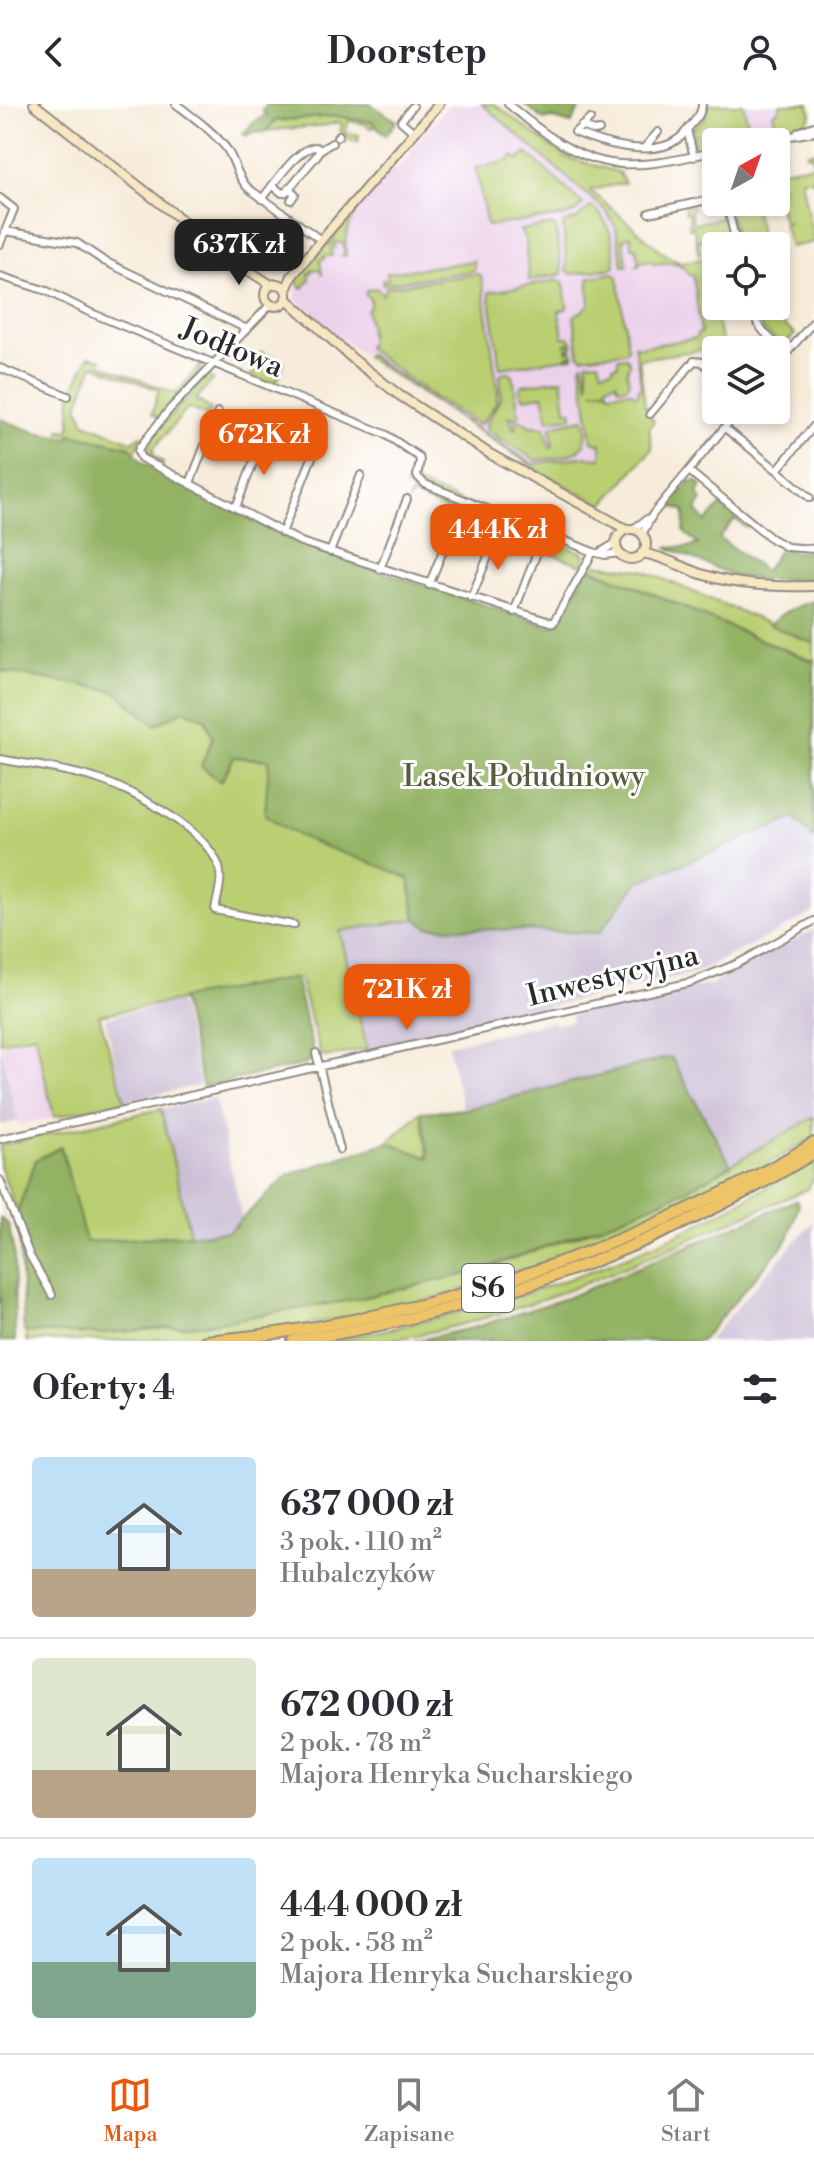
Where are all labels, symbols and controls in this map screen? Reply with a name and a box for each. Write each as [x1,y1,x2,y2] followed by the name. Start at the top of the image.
[32,30,76,74] icon: back
[327,30,487,75] text: Doorstep
[738,30,782,74] icon: person
[702,128,790,216] north arrow
[702,128,790,424] map controls
[165,219,313,287] pin: 637K zł
[193,229,285,261] text: 637K zł
[702,232,790,320] button: locate
[174,309,290,387] street label: Jodłowa
[702,336,790,424] button: layers
[190,409,338,477] pin: 672K zł
[218,419,310,451] text: 672K zł
[424,504,572,572] pin: 444K zł
[448,514,548,546] text: 444K zł
[403,758,646,796] park label: Lasek Południowy
[523,936,703,1016] street label: Inwestycyjna
[333,964,481,1032] pin: 721K zł
[362,974,452,1006] text: 721K zł
[462,1264,514,1312] road number: S6
[738,1367,782,1411] icon: filters
[32,1368,175,1410] text: Oferty: 4
[280,1484,454,1526] text: 637 000 zł
[96,1489,192,1585] icon: home
[280,1526,442,1558] text: 3 pok. · 110 m²
[280,1558,435,1590] text: Hubalczyków
[280,1685,453,1727] text: 672 000 zł
[96,1690,192,1786] icon: home
[280,1727,431,1759] text: 2 pok. · 78 m²
[280,1759,633,1791] text: Majora Henryka Sucharskiego
[280,1885,462,1927] text: 444 000 zł
[96,1890,192,1986] icon: home
[280,1927,433,1959] text: 2 pok. · 58 m²
[280,1959,633,1991] text: Majora Henryka Sucharskiego
[103,2073,158,2148] tab: Mapa
[364,2073,455,2148] tab: Zapisane
[661,2073,711,2148] tab: Start

